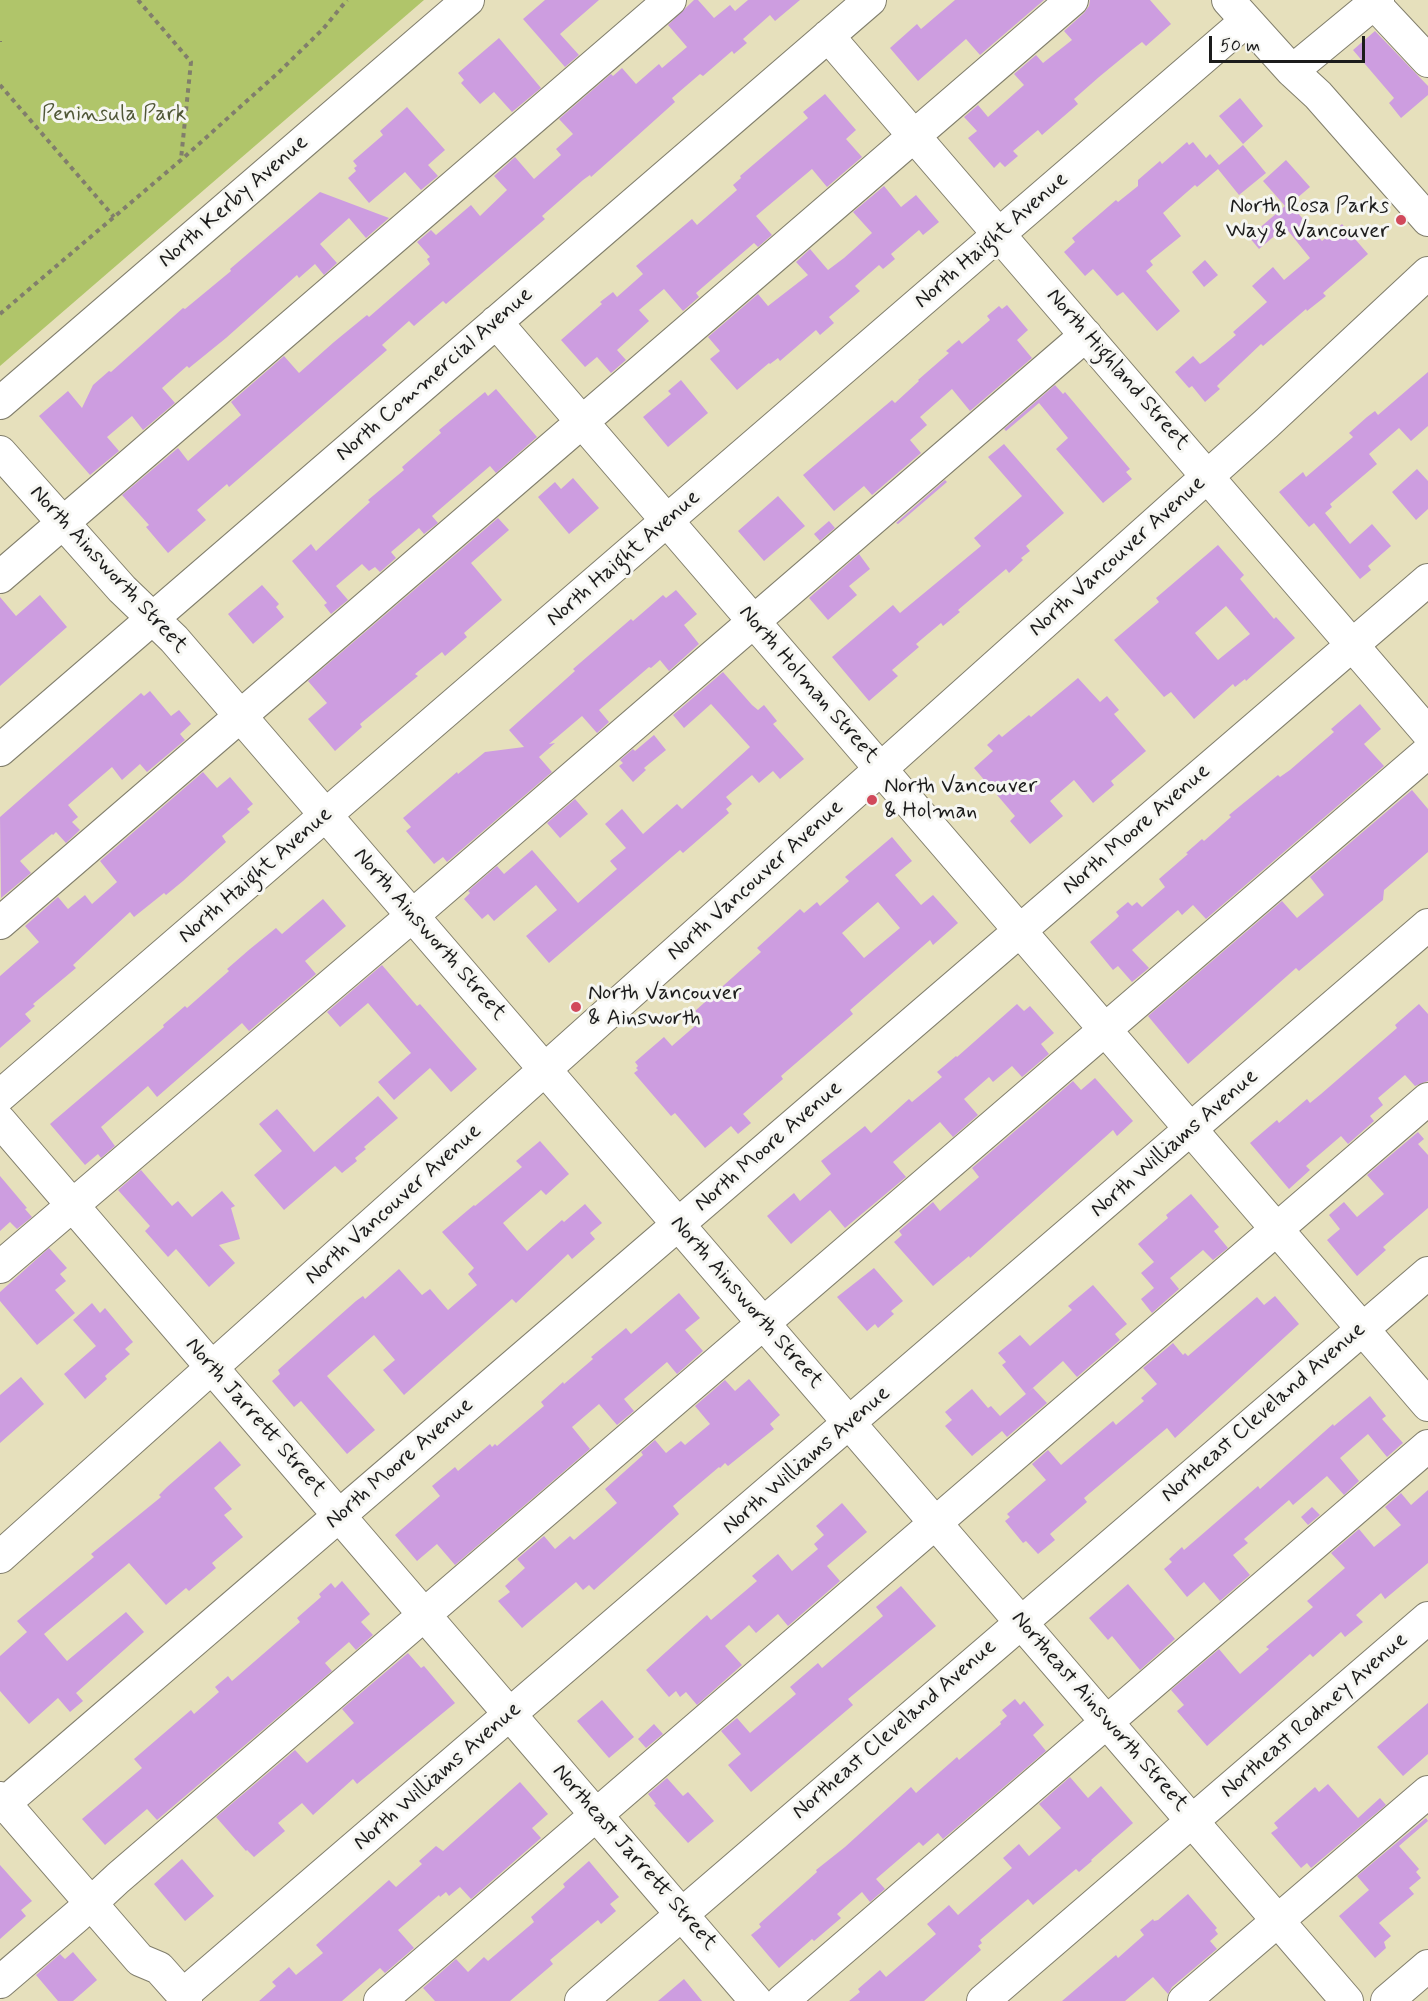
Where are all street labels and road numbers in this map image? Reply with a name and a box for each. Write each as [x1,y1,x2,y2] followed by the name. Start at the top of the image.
[154,130,314,274] street label: North Kerby Avenue
[910,167,1074,315] street label: North Haight Avenue
[331,282,539,468] street label: North Commercial Avenue
[1040,284,1194,456] street label: North Highland Street
[1024,471,1212,643] street label: North Vancouver Avenue
[23,481,193,659] street label: North Ainsworth Street
[542,485,706,633] street label: North Haight Avenue
[732,601,884,769] street label: North Holman Street
[1058,759,1216,901] street label: North Moore Avenue
[662,795,850,967] street label: North Vancouver Avenue
[174,802,338,950] street label: North Haight Avenue
[347,843,511,1027] street label: North Ainsworth Street
[1086,1064,1264,1224] street label: North Williams Avenue
[690,1076,848,1218] street label: North Moore Avenue
[300,1119,488,1291] street label: North Vancouver Avenue
[664,1211,828,1395] street label: North Ainsworth Street
[1156,1317,1372,1509] street label: Northeast Cleveland Avenue
[179,1333,331,1503] street label: North Jarrett Street
[718,1381,896,1541] street label: North Williams Avenue
[321,1393,479,1535] street label: North Moore Avenue
[1005,1606,1193,1818] street label: Northeast Ainsworth Street
[1216,1627,1414,1805] street label: Northeast Rodney Avenue
[787,1634,1003,1826] street label: Northeast Cleveland Avenue
[349,1697,527,1857] street label: North Williams Avenue
[546,1759,722,1957] street label: Northeast Jarrett Street

